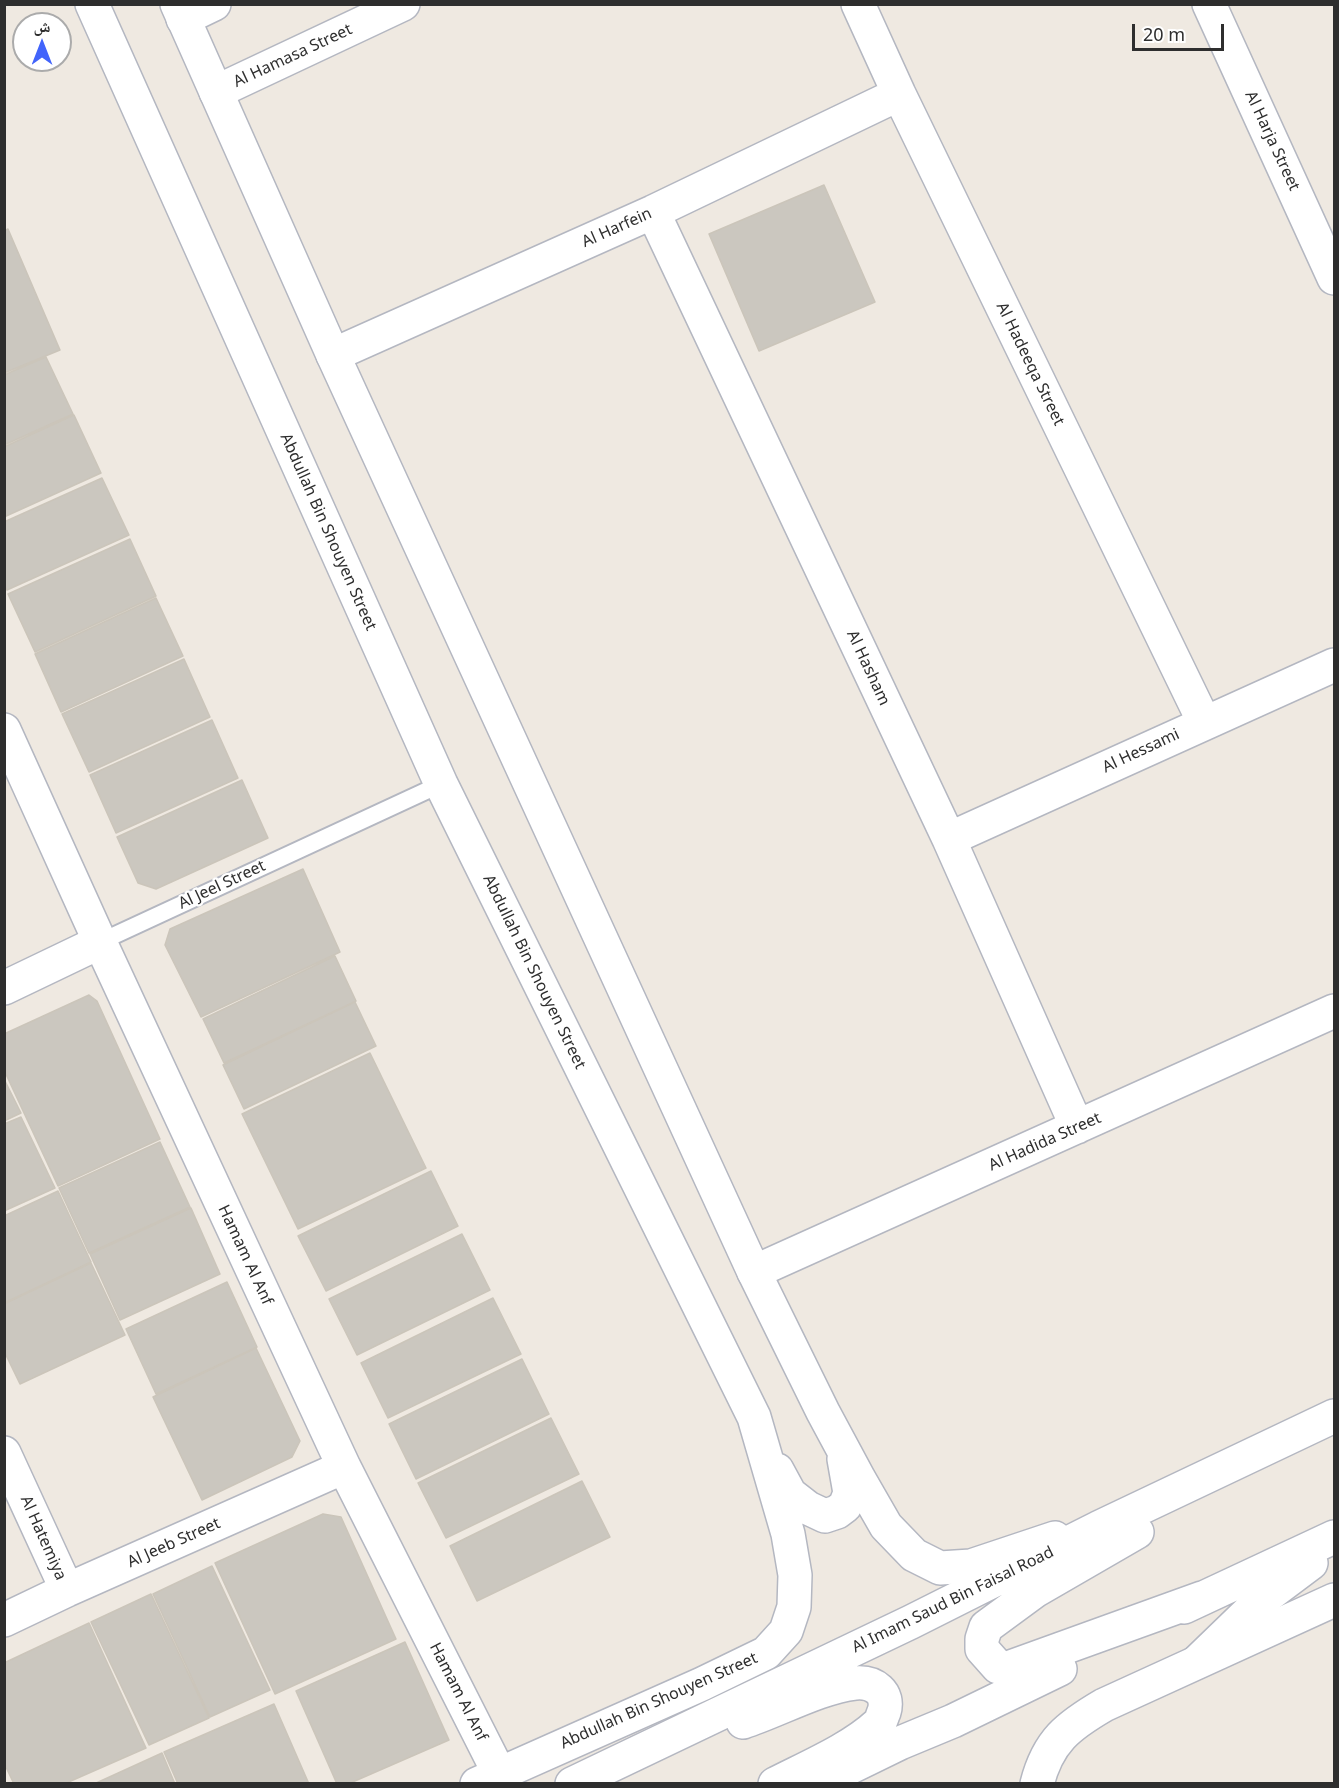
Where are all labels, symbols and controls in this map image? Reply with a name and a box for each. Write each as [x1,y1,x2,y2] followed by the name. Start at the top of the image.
[12,12,72,72] north arrow
[1135,12,1226,50] scale bar
[34,15,50,37] text: ش
[231,20,355,92] street label: Al Hamasa Street
[1143,22,1185,46] text: 20 m
[1241,88,1303,194] street label: Al Harja Street
[579,204,655,252] street label: Al Harfein
[992,299,1068,429] street label: Al Hadeeqa Street
[276,430,380,634] street label: Abdullah Bin Shouyen Street
[842,627,894,709] street label: Al Hasham
[1099,725,1183,777] street label: Al Hessami
[175,856,269,914] street label: Al Jeel Street
[479,872,589,1072] street label: Abdullah Bin Shouyen Street
[986,1109,1104,1175] street label: Al Hadida Street
[213,1202,277,1308] street label: Hamam Al Anf
[16,1493,70,1583] street label: Al Hatemiya
[125,1514,223,1572] street label: Al Jeeb Street
[849,1543,1057,1657] street label: Al Imam Saud Bin Faisal Road
[425,1640,491,1744] street label: Hamam Al Anf
[557,1649,761,1753] street label: Abdullah Bin Shouyen Street

